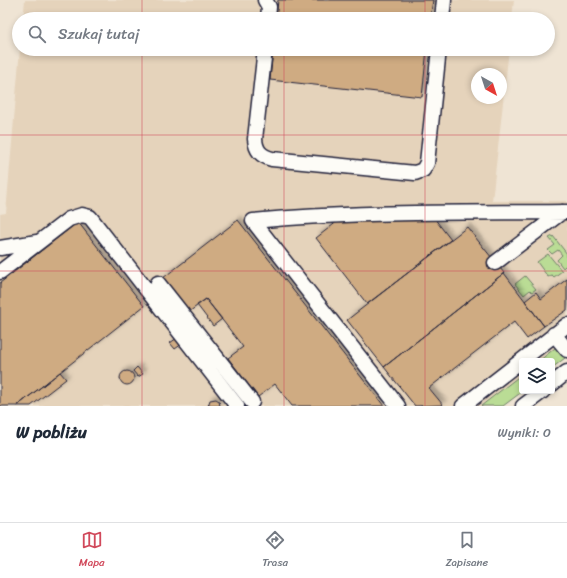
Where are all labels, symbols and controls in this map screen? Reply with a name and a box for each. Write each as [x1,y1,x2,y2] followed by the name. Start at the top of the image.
[12,12,555,56] search box
[58,21,139,47] text: Szukaj tutaj
[26,23,48,45] icon: search
[471,68,507,104] north arrow
[519,358,555,394] map controls
[519,358,555,394] button: layers
[16,417,87,447] text: W pobliżu
[498,421,551,444] text: Wyniki: 0
[79,529,105,572] tab: Mapa
[262,529,288,572] tab: Trasa
[446,529,488,572] tab: Zapisane

